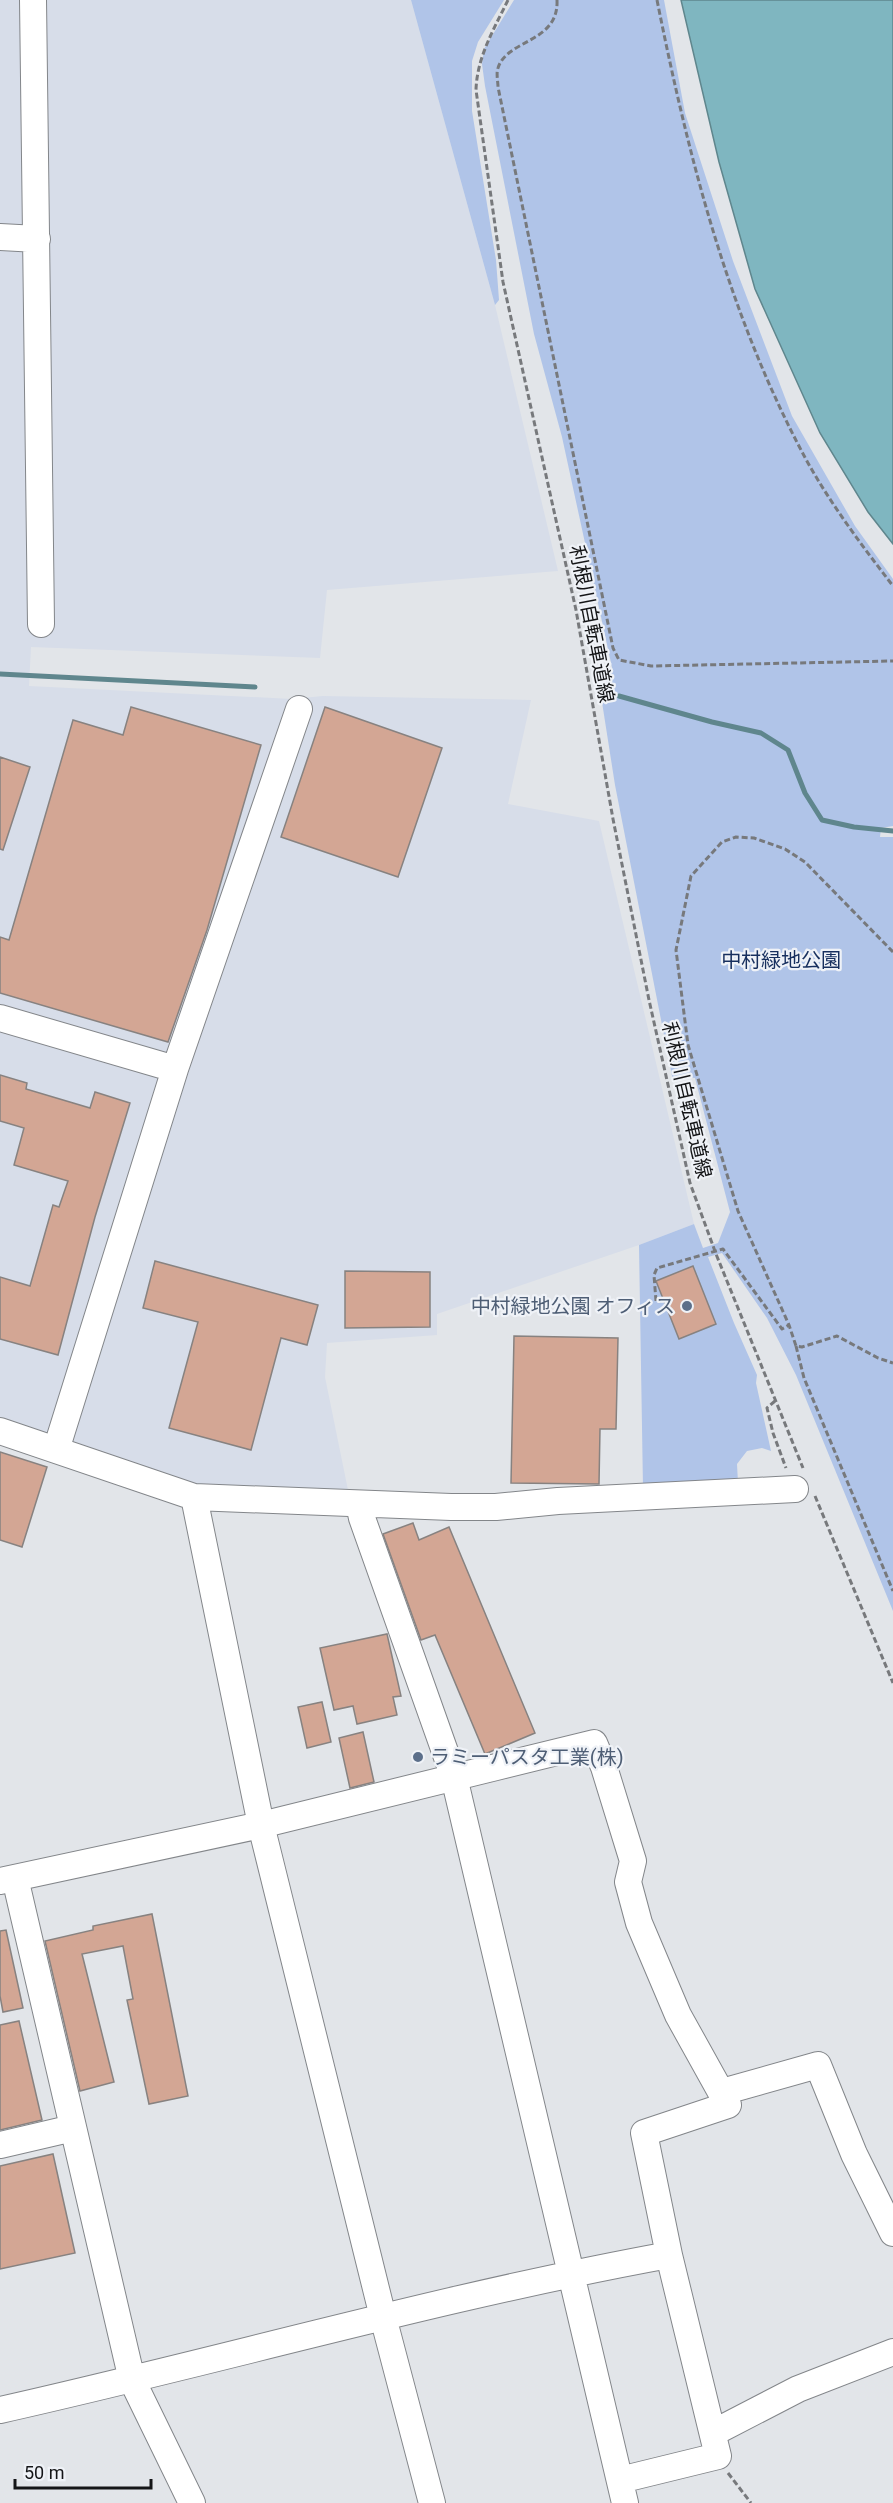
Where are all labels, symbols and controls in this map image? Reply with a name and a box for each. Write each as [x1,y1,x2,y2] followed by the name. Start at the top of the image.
[565,543,619,705] street label: 利根川自転車道線
[721,948,841,972] park label: 中村緑地公園
[657,1019,717,1181] street label: 利根川自転車道線
[470,1294,675,1318] place label: 中村緑地公園 オフィス
[680,1299,694,1313] marker: 中村緑地公園 オフィス
[430,1745,624,1769] place label: ラミーパスタ工業(株)
[411,1750,425,1764] marker: ラミーパスタ工業(株)
[15,2452,152,2490] scale bar
[24,2462,64,2483] text: 50 m

